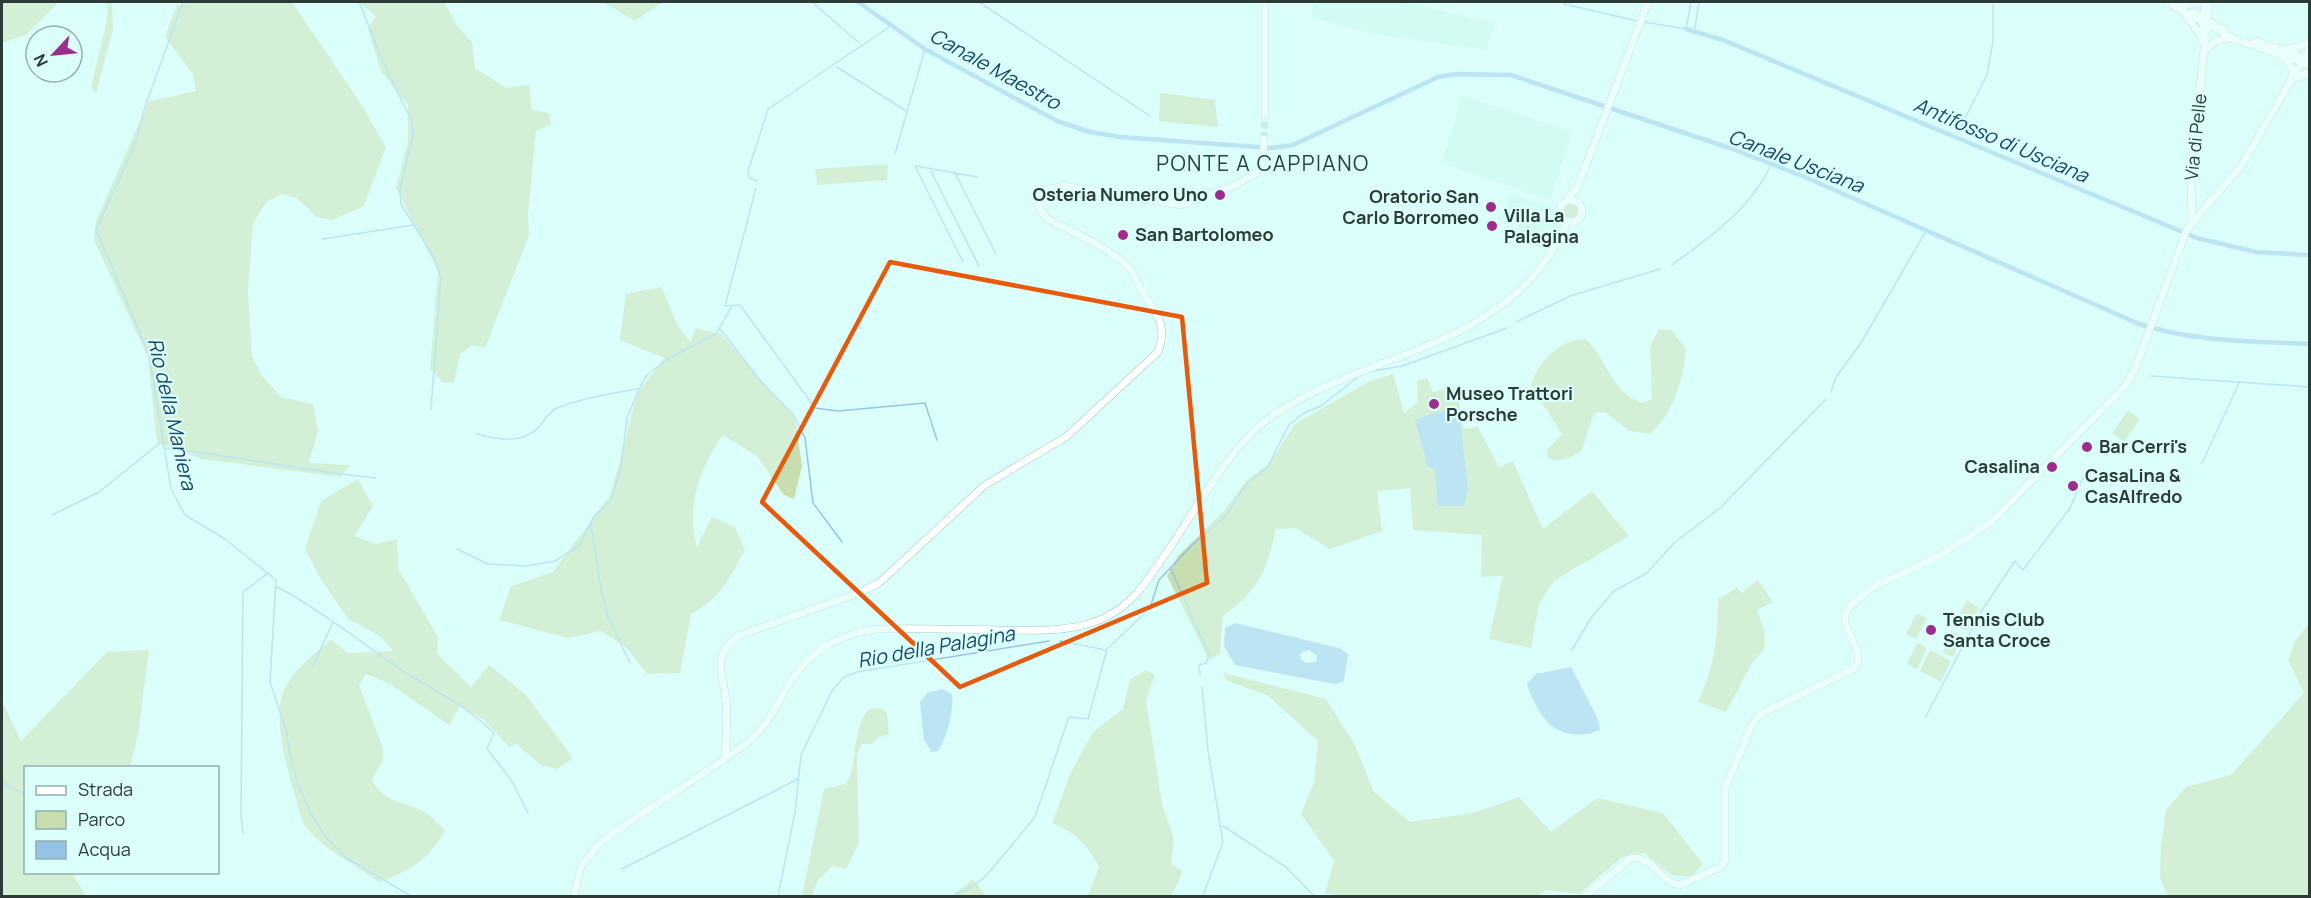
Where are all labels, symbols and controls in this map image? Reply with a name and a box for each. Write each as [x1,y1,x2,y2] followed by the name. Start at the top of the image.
[925,21,1067,116] water label: Canale Maestro
[24,24,84,84] north arrow
[28,51,53,71] text: N
[1910,91,2093,189] water label: Antifosso di Usciana
[2179,92,2211,181] street label: Via di Pelle
[1725,122,1869,199] water label: Canale Usciana
[1156,149,1370,177] district label: PONTE A CAPPIANO
[1032,182,1208,206] place label: Osteria Numero Uno
[1343,184,1479,229] place label: Oratorio San Carlo Borromeo
[1213,188,1227,202] marker: Osteria Numero Uno
[1484,200,1498,214] marker: Oratorio San Carlo Borromeo
[1504,203,1579,248] place label: Villa La Palagina
[1485,219,1499,233] marker: Villa La Palagina
[1135,222,1274,246] place label: San Bartolomeo
[1116,228,1130,242] marker: San Bartolomeo
[142,335,203,493] water label: Rio della Maniera
[1446,381,1573,426] place label: Museo Trattori Porsche
[1427,397,1441,411] marker: Museo Trattori Porsche
[2099,434,2187,458] place label: Bar Cerri's
[2080,440,2094,454] marker: Bar Cerri's
[1964,454,2040,478] place label: Casalina
[2045,460,2059,474] marker: Casalina
[2085,463,2182,508] place label: CasaLina & CasAlfredo
[2066,479,2080,493] marker: CasaLina & CasAlfredo
[1943,607,2051,652] place label: Tennis Club Santa Croce
[855,619,1017,674] water label: Rio della Palagina
[1924,623,1938,637] marker: Tennis Club Santa Croce
[24,766,219,874] legend
[78,777,133,801] text: Strada
[78,807,125,831] text: Parco
[78,837,131,861] text: Acqua

